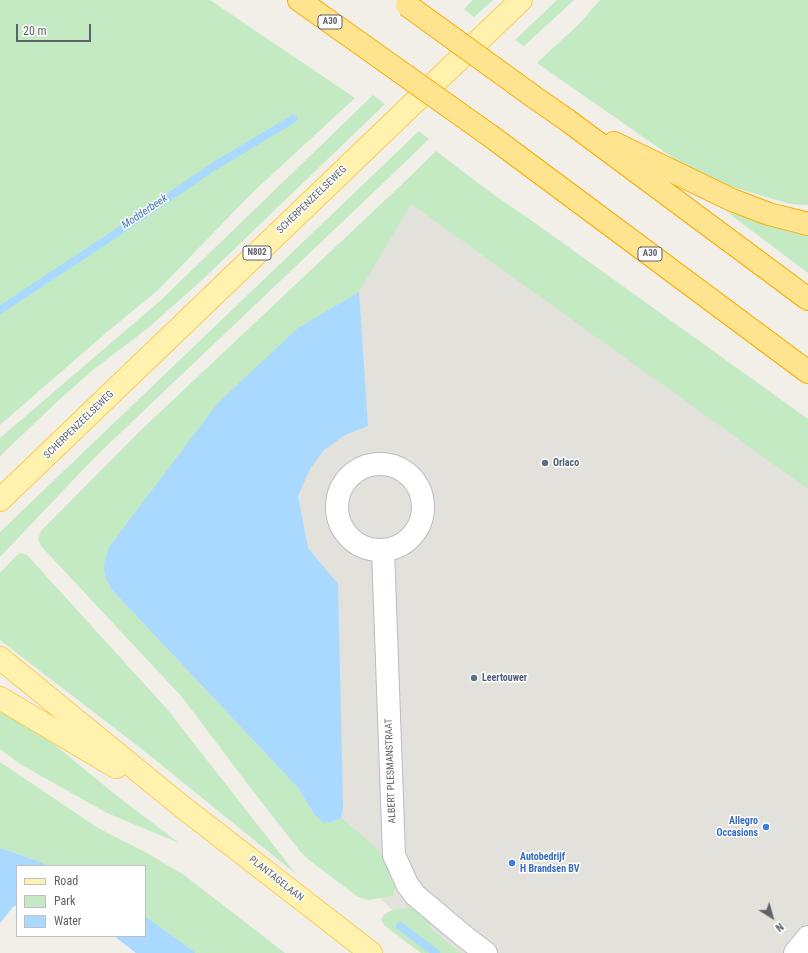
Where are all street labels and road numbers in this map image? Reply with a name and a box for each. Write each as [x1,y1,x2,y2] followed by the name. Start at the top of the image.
[318,15,342,29] road number: A30
[275,164,349,236] street label: SCHERPENZEELSEWEG
[243,246,271,260] road number: N802
[638,247,662,261] road number: A30
[42,389,116,461] street label: SCHERPENZEELSEWEG
[383,718,399,824] street label: ALBERT PLESMANSTRAAT
[246,854,306,904] street label: PLANTAGELAAN

